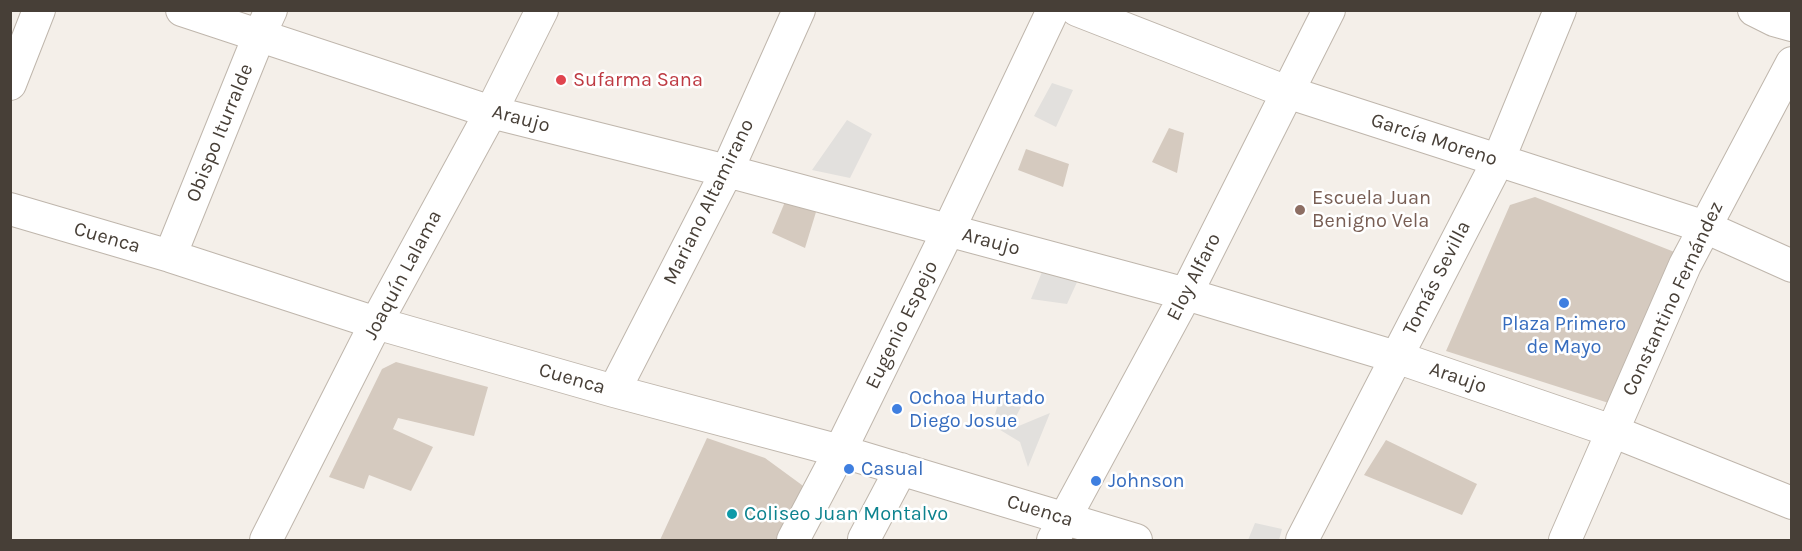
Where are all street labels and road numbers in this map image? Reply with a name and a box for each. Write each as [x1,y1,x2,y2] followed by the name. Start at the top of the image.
[181,60,259,206] street label: Obispo Iturralde
[489,100,553,138] street label: Araujo
[1368,108,1500,172] street label: García Moreno
[658,115,760,289] street label: Mariano Altamirano
[1617,198,1729,400] street label: Constantino Fernández
[359,206,447,344] street label: Joaquín Lalama
[71,217,143,259] street label: Cuenca
[1398,217,1476,339] street label: Tomás Sevilla
[959,223,1023,261] street label: Araujo
[1162,229,1226,325] street label: Eloy Alfaro
[861,257,943,393] street label: Eugenio Espejo
[1426,357,1490,399] street label: Araujo
[536,358,608,400] street label: Cuenca
[1004,490,1076,532] street label: Cuenca

